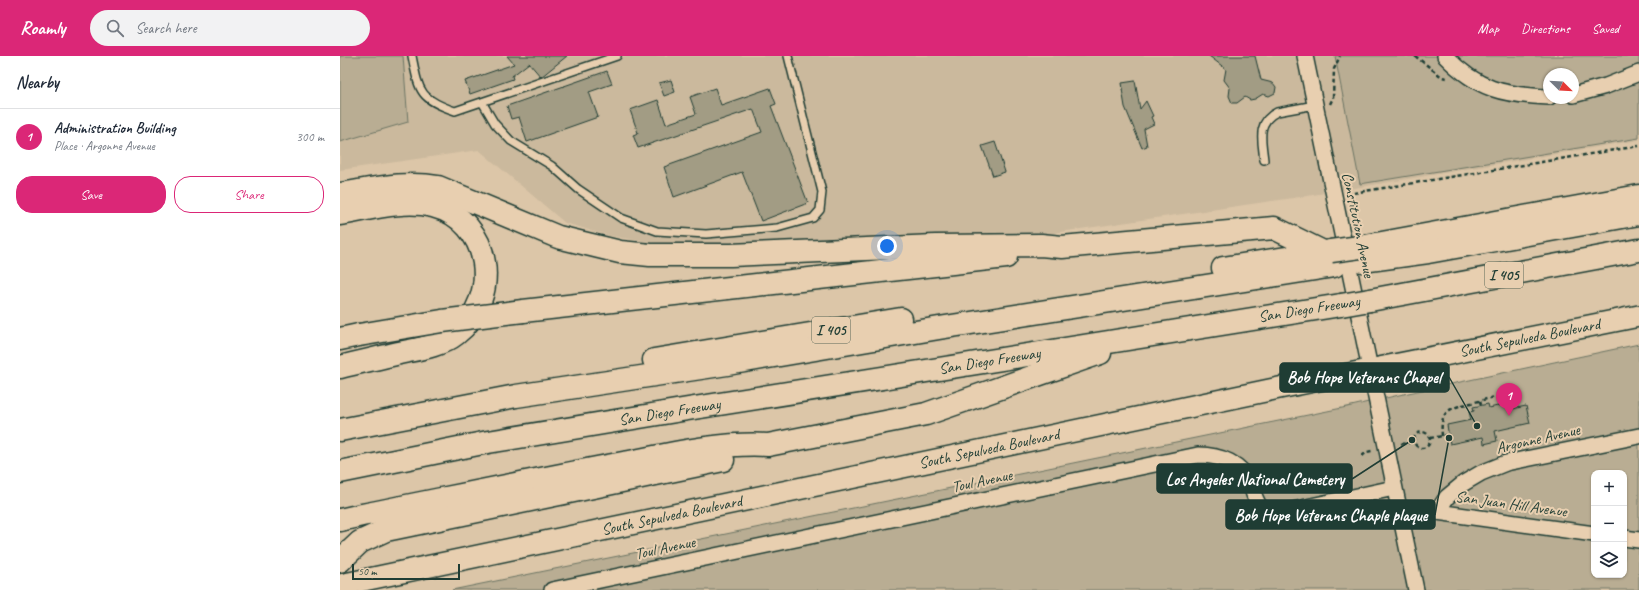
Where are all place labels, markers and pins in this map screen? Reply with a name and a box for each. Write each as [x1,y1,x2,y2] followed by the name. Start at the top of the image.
[1280,363,1449,392] callout: Bob Hope Veterans Chapel
[1496,383,1522,416] pin: 1
[1157,464,1352,493] callout: Los Angeles National Cemetery
[1226,500,1435,529] callout: Bob Hope Veterans Chaple plaque

